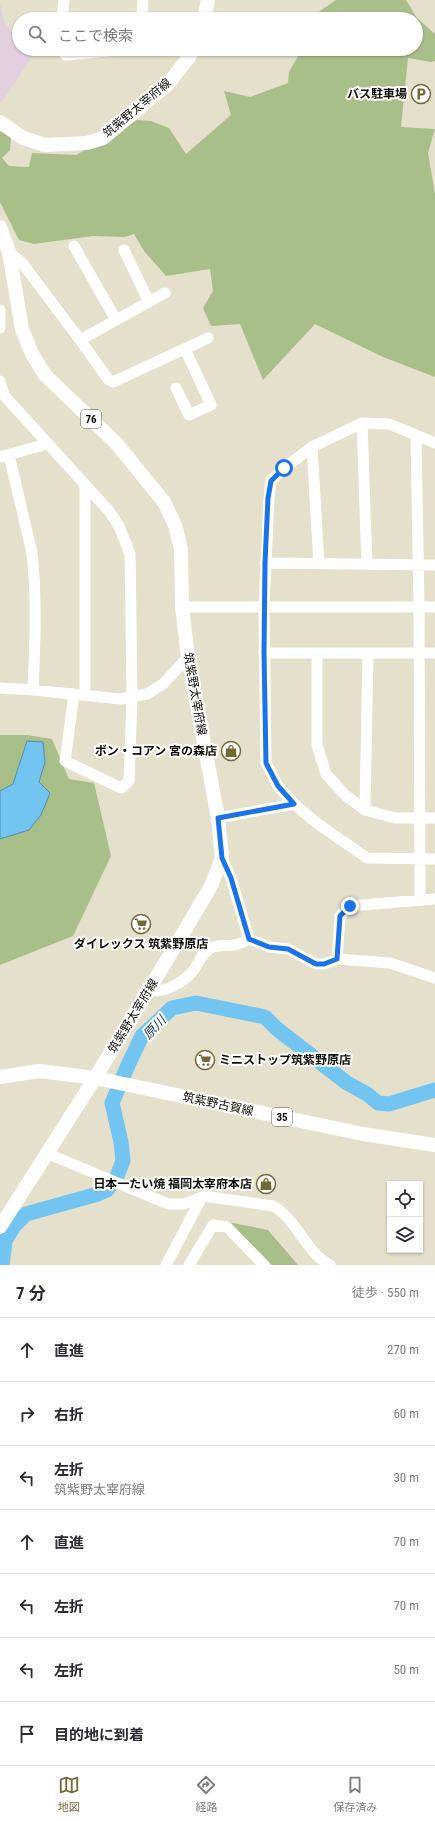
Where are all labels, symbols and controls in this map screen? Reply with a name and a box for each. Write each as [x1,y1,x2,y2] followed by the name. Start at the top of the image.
[12,12,423,56] search box
[26,23,48,45] icon: search
[58,27,133,45] text: ここで検索
[100,76,174,140] street label: 筑紫野太宰府線
[410,83,432,105] parking icon: バス駐車場
[347,87,407,101] place label: バス駐車場
[81,410,101,428] road number: 76
[275,459,293,477] route start
[181,651,209,737] street label: 筑紫野太宰府線
[220,740,242,762] shop icon: ボン・コアン 宮の森店
[95,744,217,758] place label: ボン・コアン 宮の森店
[341,897,359,915] route end
[130,913,152,935] supermarket icon: ダイレックス 筑紫野原店
[74,937,208,951] place label: ダイレックス 筑紫野原店
[105,976,161,1056] street label: 筑紫野太宰府線
[140,1011,170,1042] water label: 原川
[194,1049,216,1071] supermarket icon: ミニストップ筑紫野原店
[219,1053,351,1067] place label: ミニストップ筑紫野原店
[181,1090,255,1118] street label: 筑紫野古賀線
[272,1108,292,1126] road number: 35
[255,1173,277,1195] shop icon: 日本一たい焼 福岡太宰府本店
[93,1177,252,1191] place label: 日本一たい焼 福岡太宰府本店
[387,1181,423,1253] map controls
[387,1181,423,1217] button: locate
[387,1217,423,1253] button: layers
[16,1283,46,1303] text: 7 分
[352,1285,419,1300] text: 徒歩 · 550 m
[16,1339,38,1361] icon: ahead
[54,1342,84,1360] text: 直進
[387,1342,419,1357] text: 270 m
[16,1403,38,1425] icon: right
[54,1406,84,1424] text: 右折
[393,1406,419,1421] text: 60 m
[54,1461,84,1479] text: 左折
[16,1467,38,1489] icon: left
[393,1470,419,1485] text: 30 m
[54,1482,145,1497] text: 筑紫野太宰府線
[16,1531,38,1553] icon: ahead
[54,1534,84,1552] text: 直進
[393,1534,419,1549] text: 70 m
[16,1595,38,1617] icon: left
[54,1598,84,1616] text: 左折
[393,1598,419,1613] text: 70 m
[16,1659,38,1681] icon: left
[54,1662,84,1680] text: 左折
[393,1662,419,1677] text: 50 m
[16,1723,38,1745] icon: arrive
[54,1726,144,1744] text: 目的地に到着
[58,1774,80,1814] tab: 地図
[195,1774,217,1814] tab: 経路
[333,1774,377,1814] tab: 保存済み

